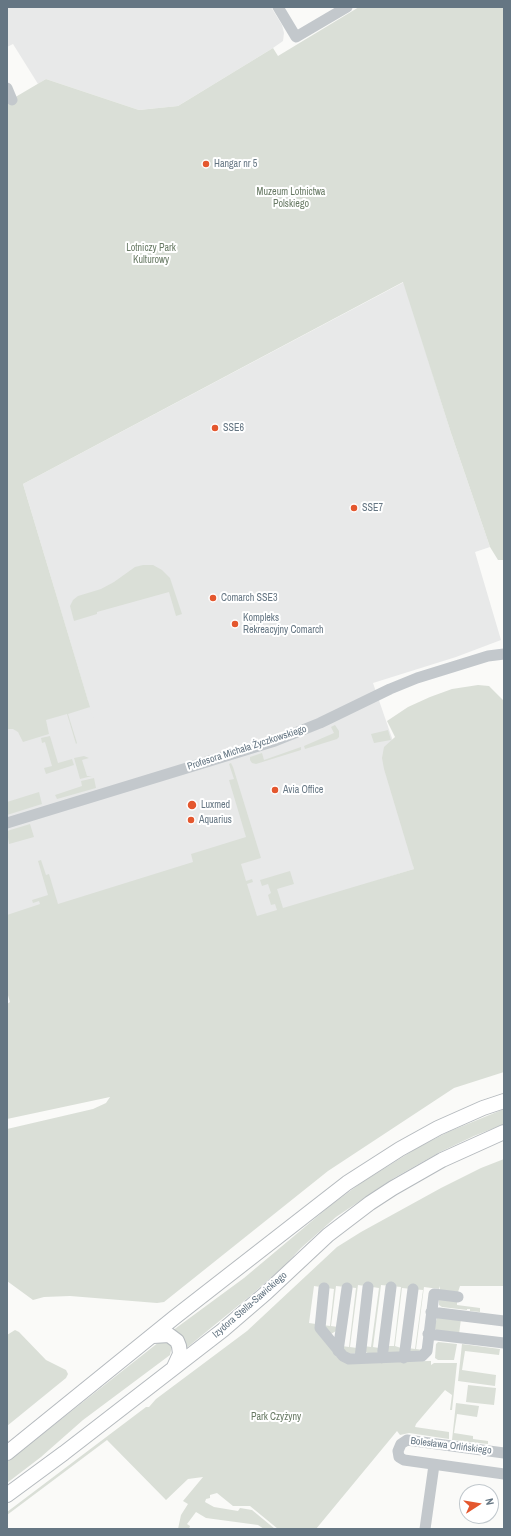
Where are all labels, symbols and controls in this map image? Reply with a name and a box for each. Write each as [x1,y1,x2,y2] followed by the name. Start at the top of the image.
[214,158,257,170] place label: Hangar nr 5
[201,159,211,169] marker: Hangar nr 5
[257,186,325,210] park label: Muzeum Lotnictwa Polskiego
[126,242,176,266] park label: Lotniczy Park Kulturowy
[223,422,244,434] place label: SSE6
[210,423,220,433] marker: SSE6
[362,502,383,514] place label: SSE7
[349,503,359,513] marker: SSE7
[221,592,278,604] place label: Comarch SSE3
[208,593,218,603] marker: Comarch SSE3
[243,612,324,636] place label: Kompleks Rekreacyjny Comarch
[230,619,240,629] marker: Kompleks Rekreacyjny Comarch
[186,723,308,773] street label: Profesora Michała Życzkowskiego
[283,784,323,796] place label: Avia Office
[270,785,280,795] marker: Avia Office
[186,799,198,811] marker: Luxmed
[201,799,230,811] place label: Luxmed
[199,814,232,826] place label: Aquarius
[186,815,196,825] marker: Aquarius
[210,1269,290,1341] street label: Izydora Stella-Sawickiego
[251,1411,301,1423] park label: Park Czyżyny
[410,1435,492,1457] street label: Bolesława Orlińskiego
[459,1484,499,1524] north arrow
[482,1497,497,1506] text: N

